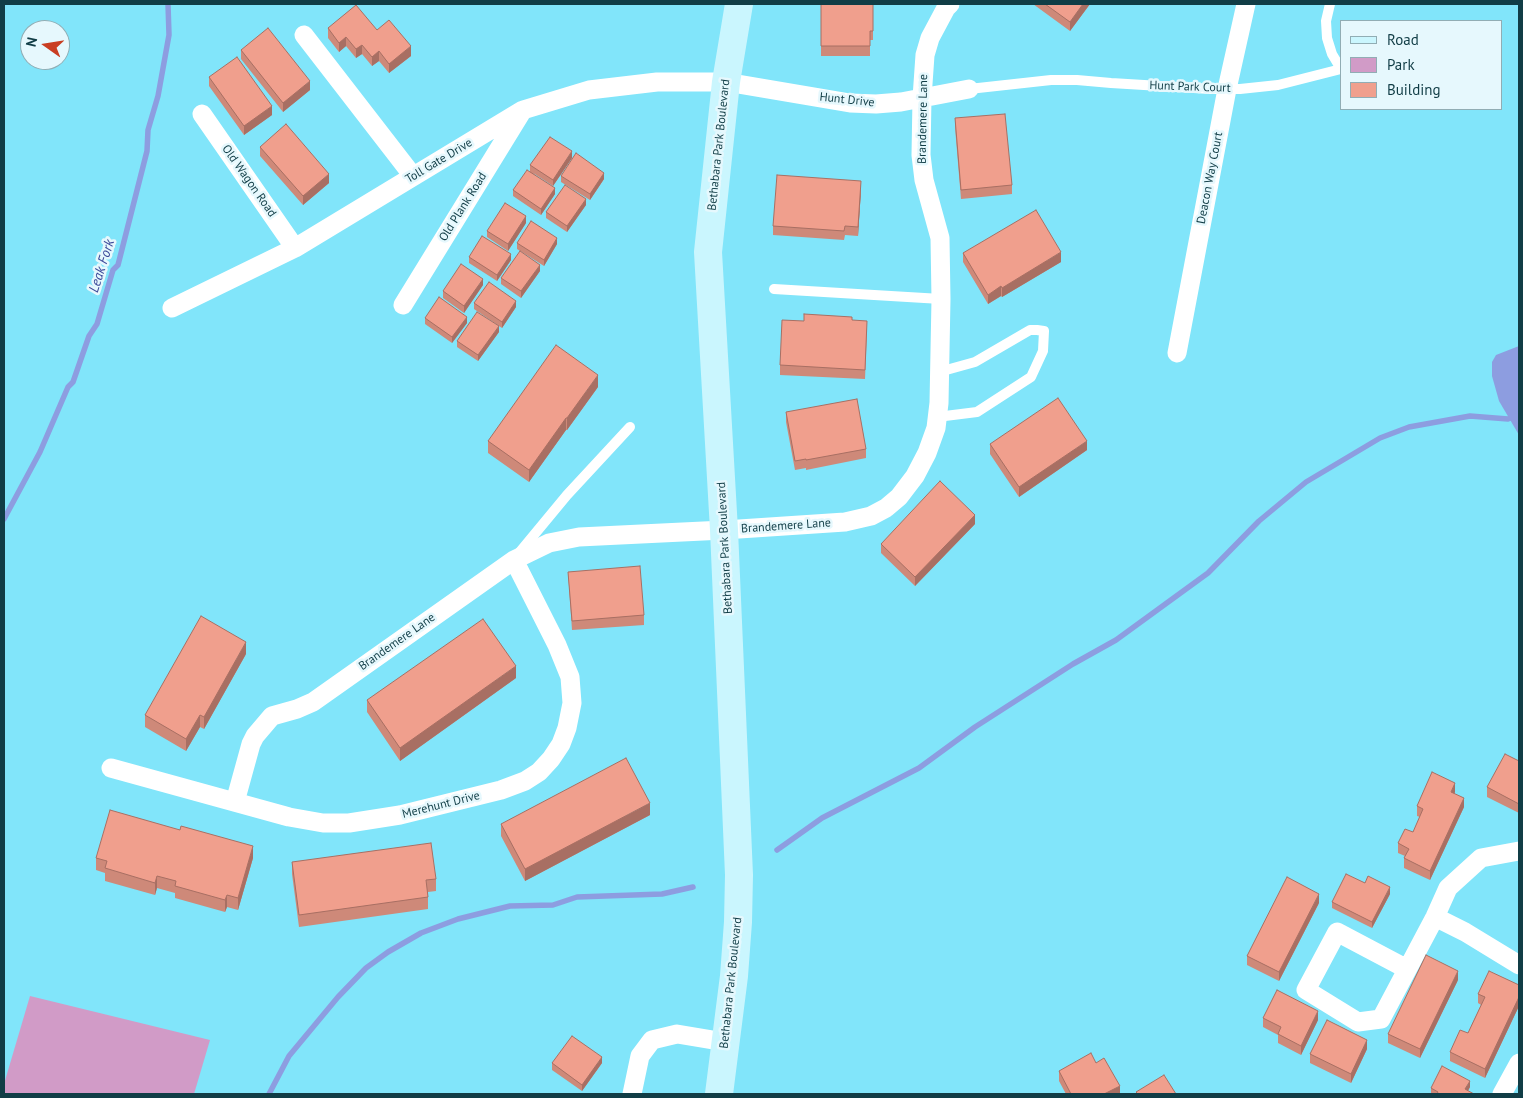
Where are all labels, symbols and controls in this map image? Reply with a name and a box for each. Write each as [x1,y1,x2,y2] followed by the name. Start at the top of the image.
[20,20,70,70] north arrow
[1340,20,1503,110] legend
[1387,30,1419,49] text: Road
[22,35,41,48] text: N
[1387,55,1415,74] text: Park
[915,74,931,164] street label: Brandemere Lane
[1149,78,1231,96] street label: Hunt Park Court
[705,79,733,211] street label: Bethabara Park Boulevard
[1387,80,1441,99] text: Building
[819,90,875,110] street label: Hunt Drive
[1194,131,1226,225] street label: Deacon Way Court
[403,135,475,187] street label: Toll Gate Drive
[219,142,279,220] street label: Old Wagon Road
[436,170,490,244] street label: Old Plank Road
[86,238,118,294] water label: Leak Fork
[714,482,736,614] street label: Bethabara Park Boulevard
[741,516,831,536] street label: Brandemere Lane
[356,610,438,674] street label: Brandemere Lane
[401,788,481,822] street label: Merehunt Drive
[717,917,745,1049] street label: Bethabara Park Boulevard

